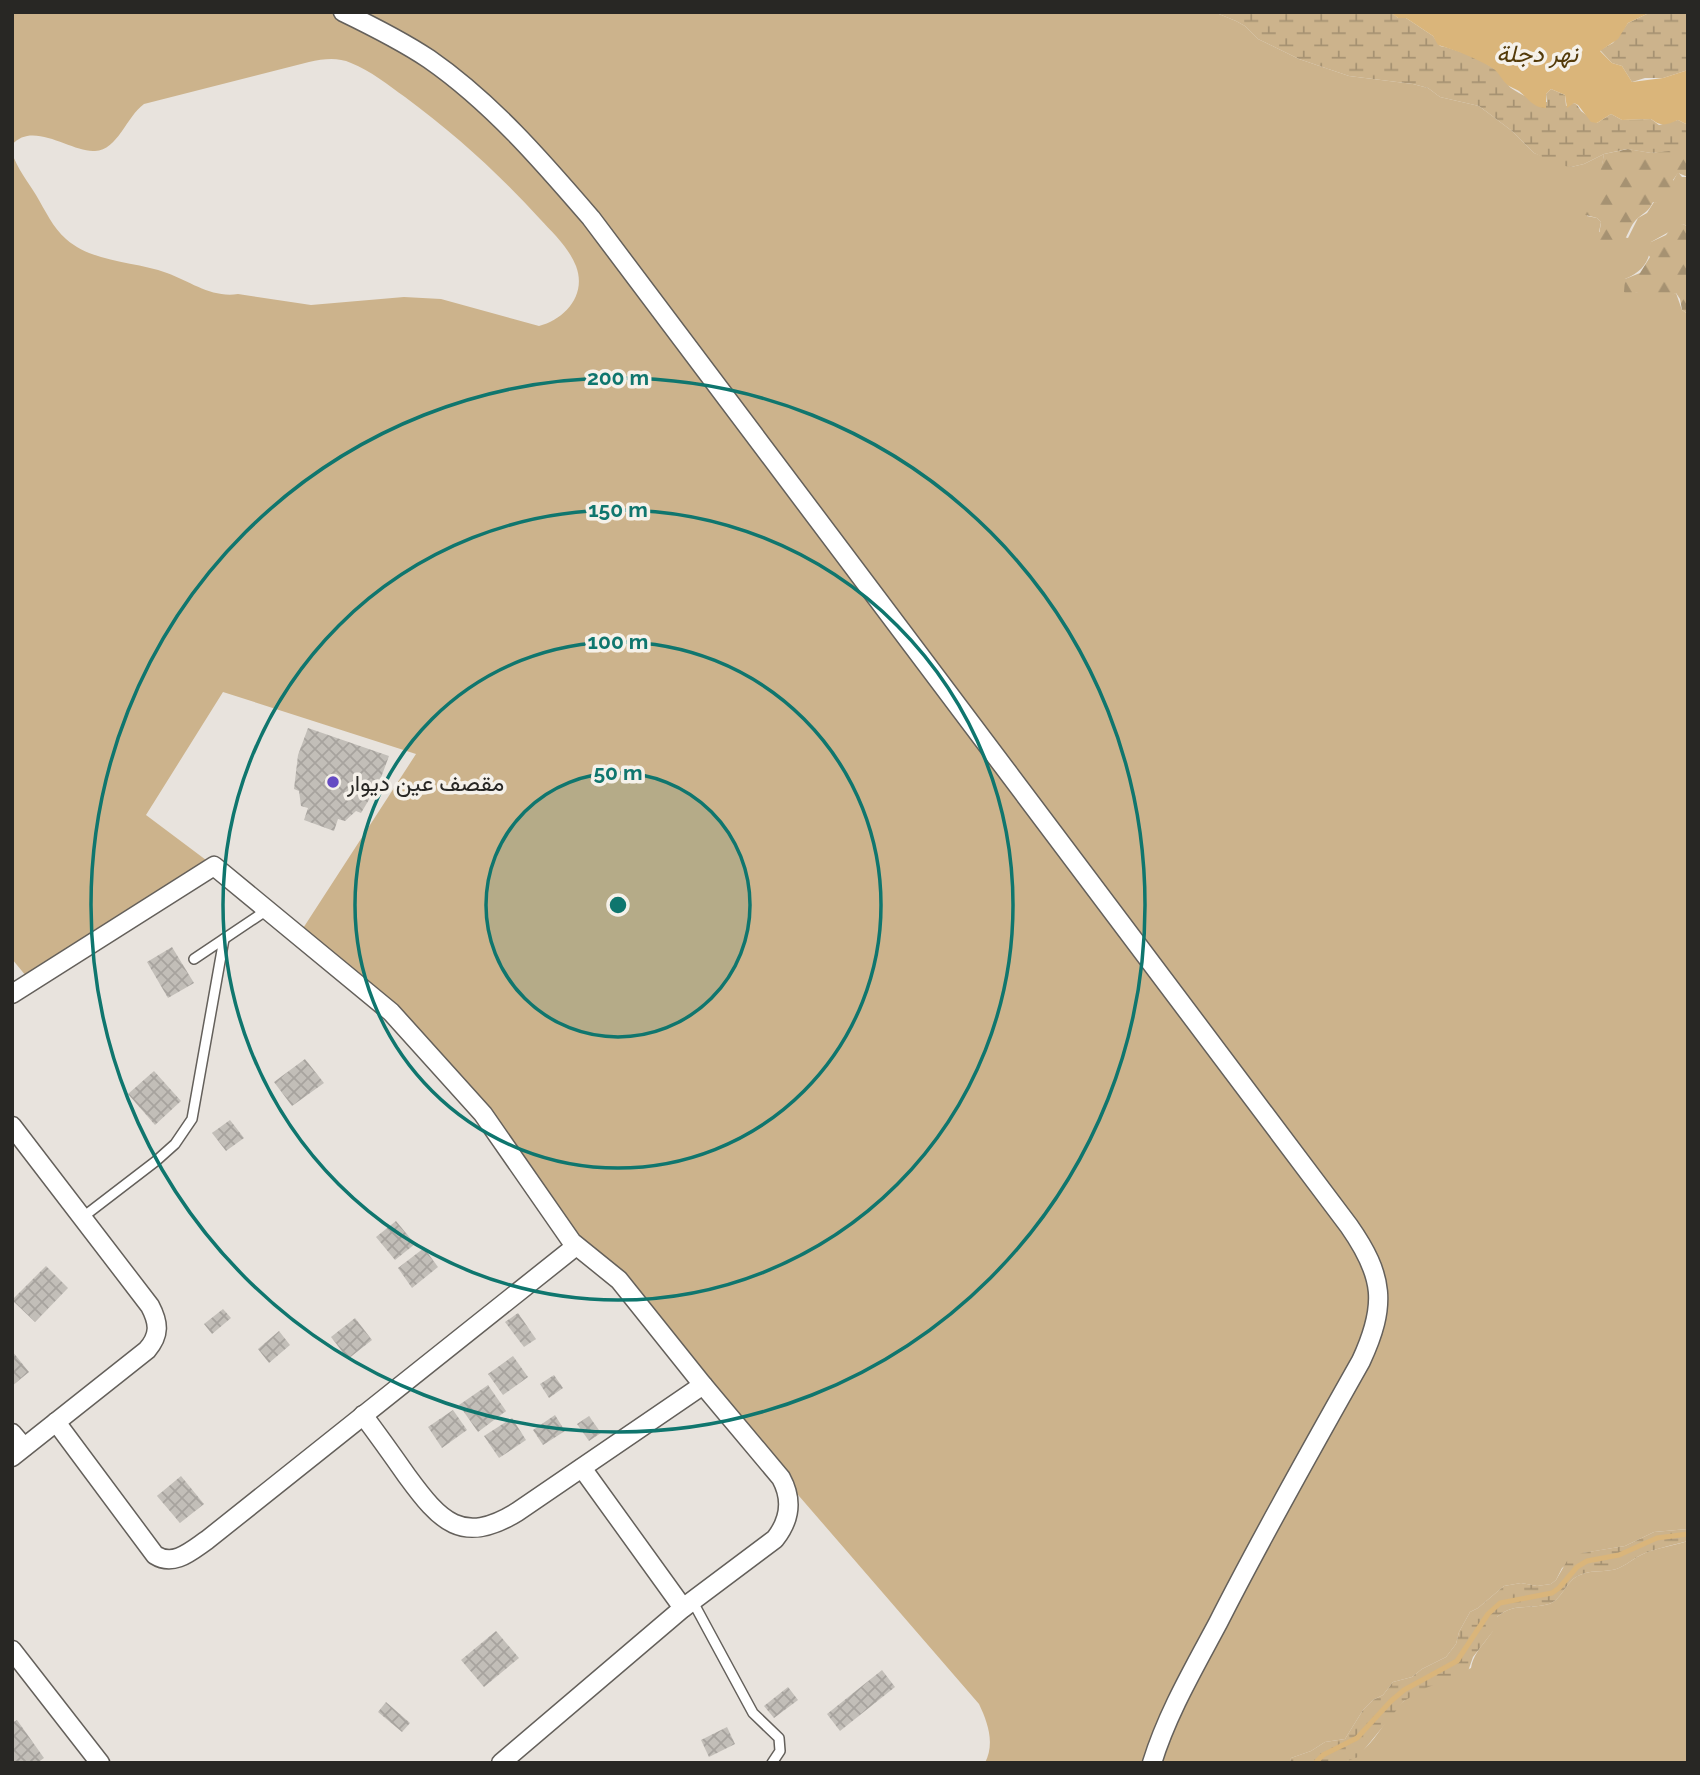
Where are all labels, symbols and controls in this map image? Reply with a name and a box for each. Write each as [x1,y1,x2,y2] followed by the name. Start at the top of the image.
[1496,39,1579,69] water label: نهر دجلة
[587,365,649,390] text: 200 m
[588,497,648,522] text: 150 m
[588,629,648,654] text: 100 m
[593,760,643,785] text: 50 m
[346,769,504,798] place label: مقصف عين ديوار
[325,774,341,790] marker: مقصف عين ديوار
[606,893,630,917] centre of rings

